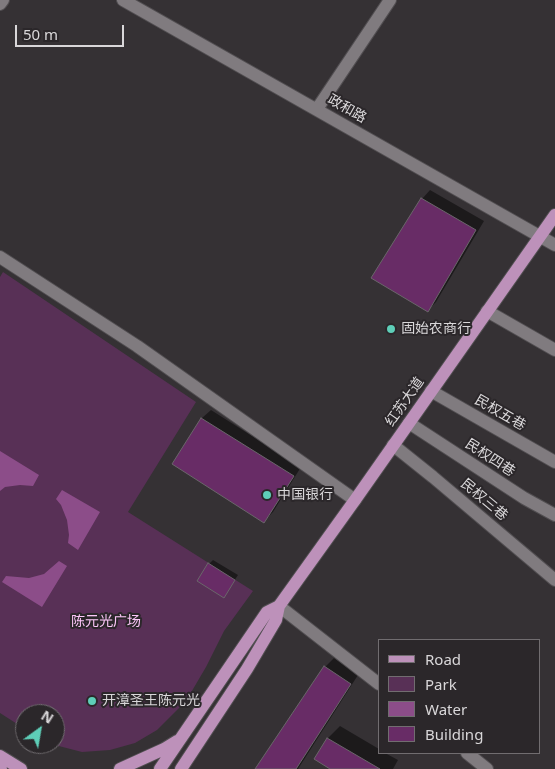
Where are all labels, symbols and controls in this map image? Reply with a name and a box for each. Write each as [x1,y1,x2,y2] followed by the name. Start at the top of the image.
[18,15,126,47] scale bar
[23,24,58,44] text: 50 m
[325,91,369,127] street label: 政和路
[401,321,471,337] place label: 固始农商行
[385,323,397,335] marker: 固始农商行
[382,374,428,430] street label: 红苏大道
[472,392,528,434] street label: 民权五巷
[462,436,518,480] street label: 民权四巷
[457,476,511,524] street label: 民权三巷
[277,487,333,503] place label: 中国银行
[261,489,273,501] marker: 中国银行
[71,614,141,630] park label: 陈元光广场
[378,639,540,754] legend
[425,649,461,669] text: Road
[425,674,457,694] text: Park
[102,693,200,709] place label: 开漳圣王陈元光
[86,695,98,707] marker: 开漳圣王陈元光
[425,699,467,719] text: Water
[15,704,65,754] north arrow
[38,706,58,728] text: N
[425,724,483,744] text: Building

